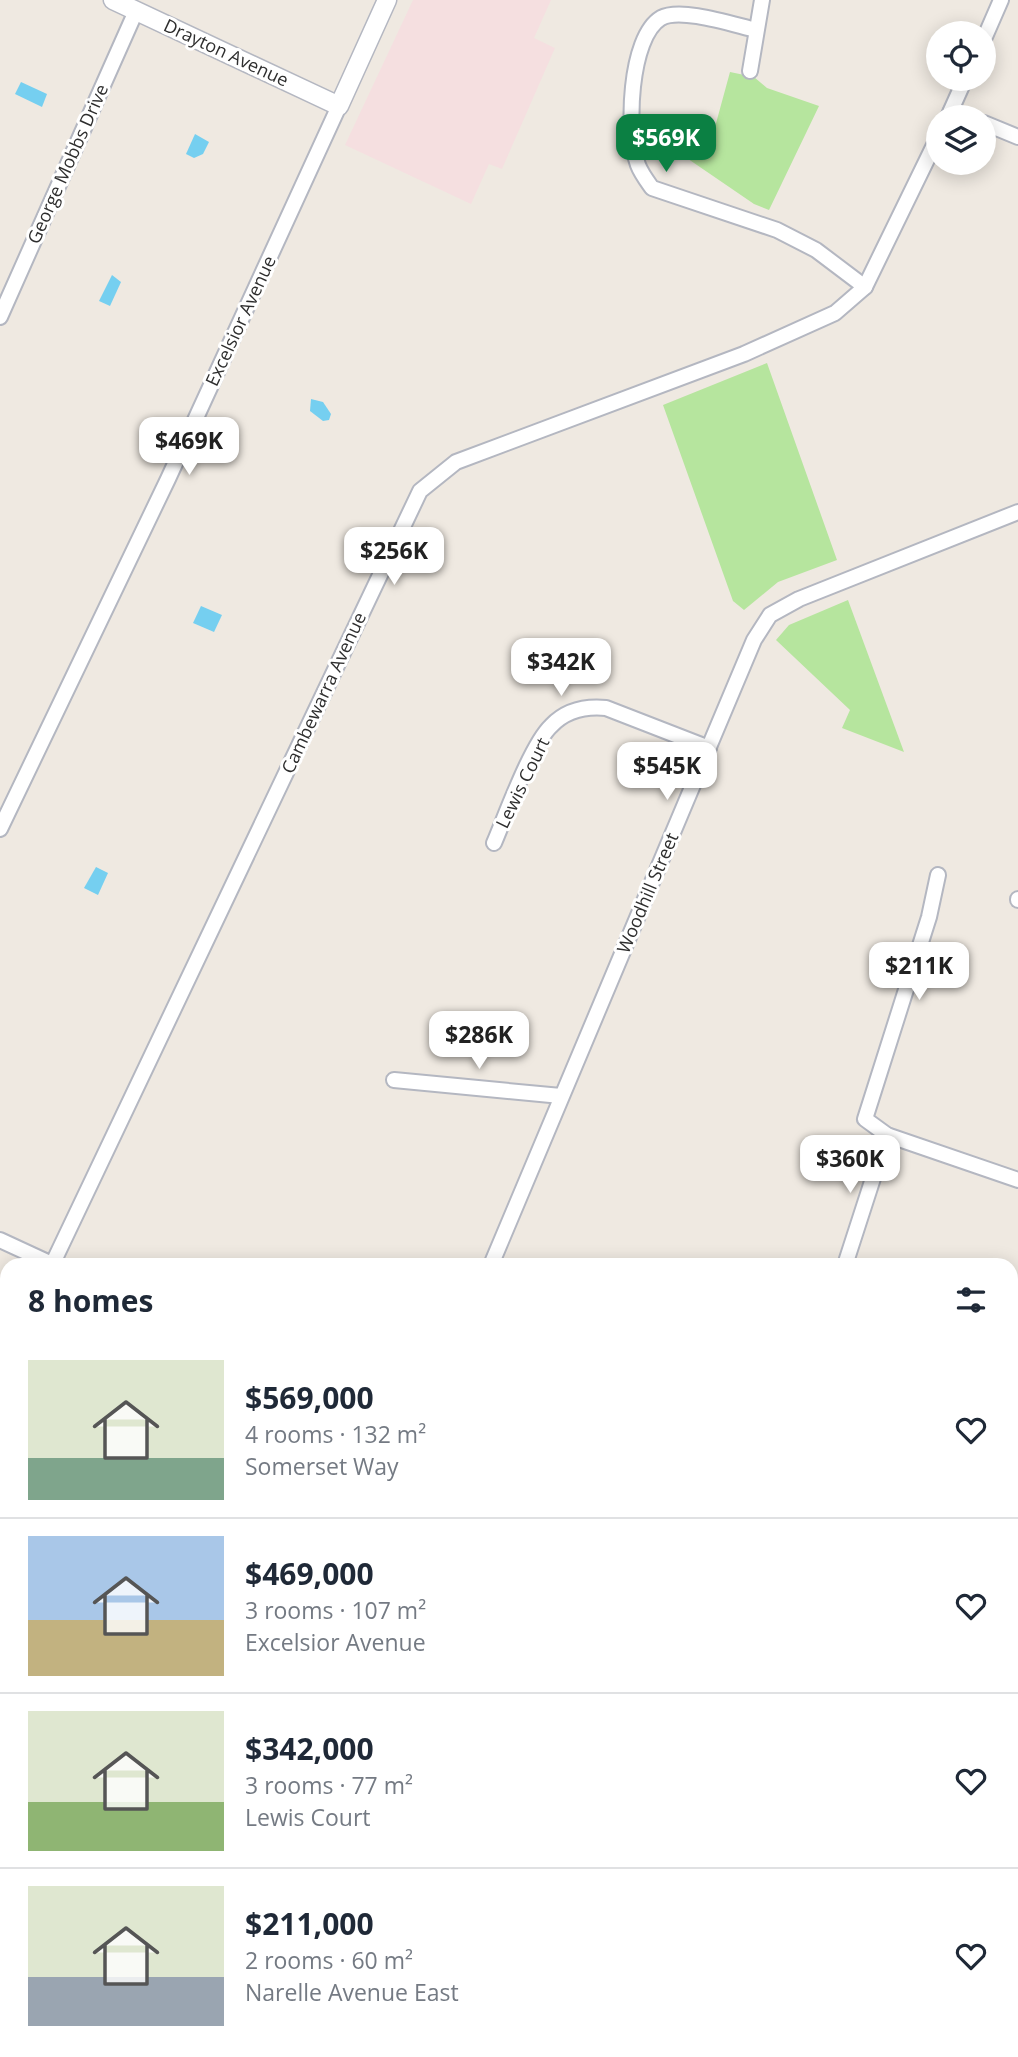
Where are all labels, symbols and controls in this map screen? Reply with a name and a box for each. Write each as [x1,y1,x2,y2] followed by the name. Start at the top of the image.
[160,13,293,92] street label: Drayton Avenue
[926,21,996,175] map controls
[926,21,996,91] button: locate
[21,80,113,247] street label: George Mobbs Drive
[926,105,996,175] button: layers
[617,114,715,174] pin: $569K
[632,121,700,153] text: $569K
[199,251,281,390] street label: Excelsior Avenue
[140,418,238,477] pin: $469K
[155,424,223,456] text: $469K
[345,528,443,587] pin: $256K
[360,534,428,566] text: $256K
[275,608,371,777] street label: Cambewarra Avenue
[512,638,610,698] pin: $342K
[527,645,595,677] text: $342K
[490,733,554,832] street label: Lewis Court
[618,742,716,802] pin: $545K
[633,749,701,781] text: $545K
[611,829,683,957] street label: Woodhill Street
[870,942,968,1002] pin: $211K
[885,949,953,981] text: $211K
[430,1012,528,1071] pin: $286K
[445,1018,513,1050] text: $286K
[801,1136,899,1195] pin: $360K
[816,1142,884,1174] text: $360K
[28,1280,153,1321] text: 8 homes
[952,1281,990,1319] icon: filters
[245,1377,374,1418] text: $569,000
[84,1388,168,1472] icon: home
[952,1411,990,1449] icon: heart
[245,1418,426,1450] text: 4 rooms · 132 m²
[245,1450,399,1482] text: Somerset Way
[245,1553,374,1594] text: $469,000
[84,1564,168,1648] icon: home
[952,1587,990,1625] icon: heart
[245,1594,426,1626] text: 3 rooms · 107 m²
[245,1626,426,1658] text: Excelsior Avenue
[245,1728,374,1769] text: $342,000
[84,1739,168,1823] icon: home
[952,1762,990,1800] icon: heart
[245,1769,413,1801] text: 3 rooms · 77 m²
[245,1801,371,1833] text: Lewis Court
[245,1903,374,1944] text: $211,000
[84,1914,168,1998] icon: home
[952,1937,990,1975] icon: heart
[245,1944,413,1976] text: 2 rooms · 60 m²
[245,1976,459,2008] text: Narelle Avenue East

